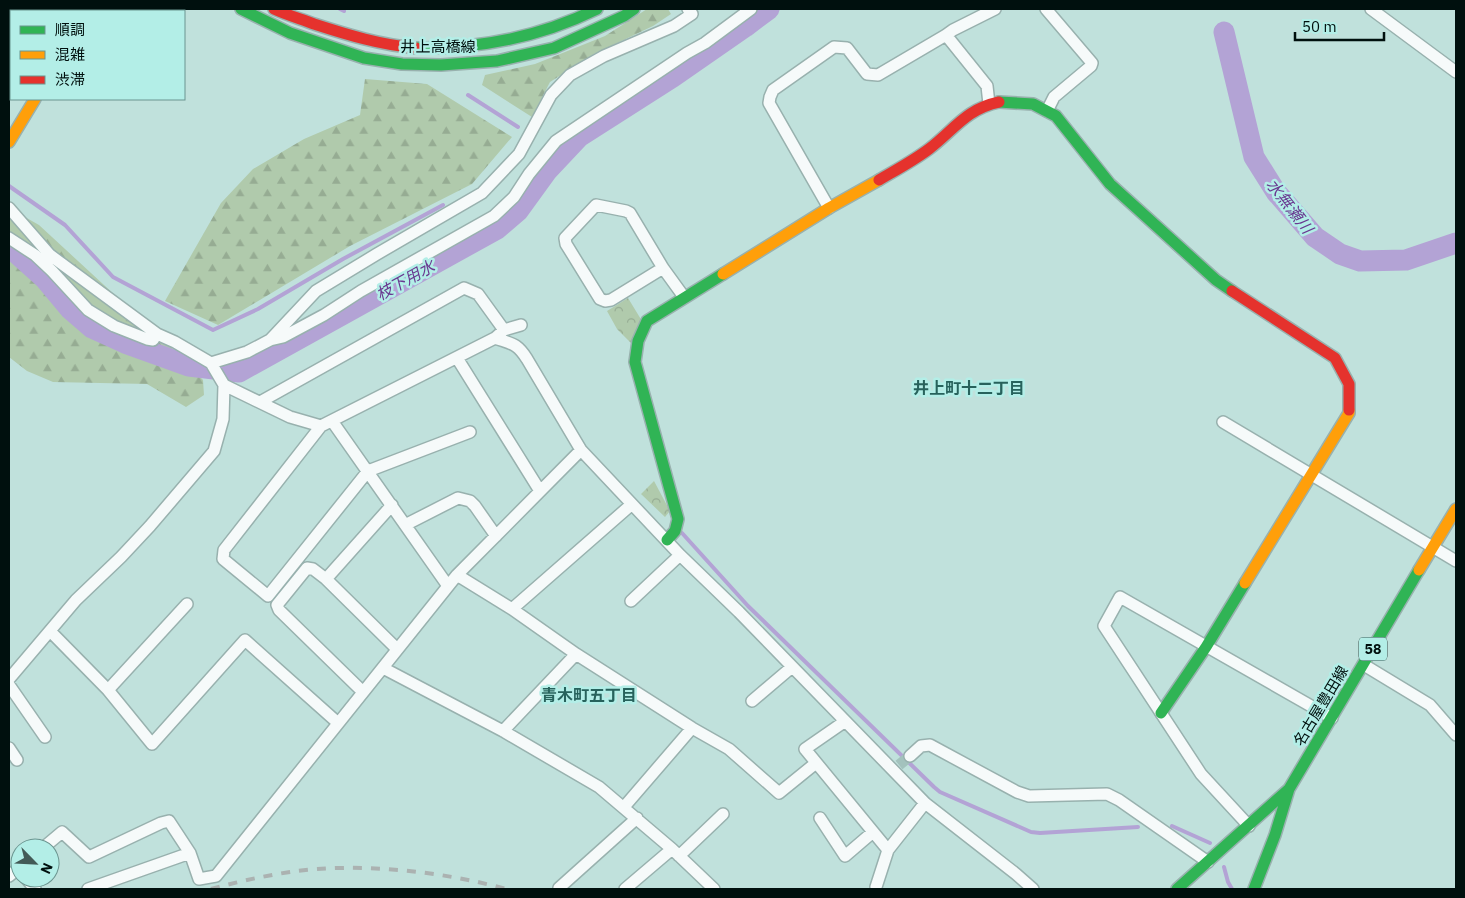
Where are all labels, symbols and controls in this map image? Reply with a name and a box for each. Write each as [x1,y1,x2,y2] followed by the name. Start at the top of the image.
[10,10,185,100] legend
[1295,10,1384,42] scale bar
[1302,17,1337,36] text: 50 m
[55,20,85,39] text: 順調
[400,37,476,56] street label: 井上高橋線
[55,45,85,64] text: 混雑
[55,70,85,89] text: 渋滞
[1262,175,1319,239] water label: 水無瀬川
[372,255,440,304] water label: 枝下用水
[913,378,1025,398] district label: 井上町十二丁目
[1359,638,1387,661] road number: 58
[1289,662,1352,749] street label: 名古屋豊田線
[541,685,637,705] district label: 青木町五丁目
[10,838,60,888] north arrow
[37,860,57,877] text: N

